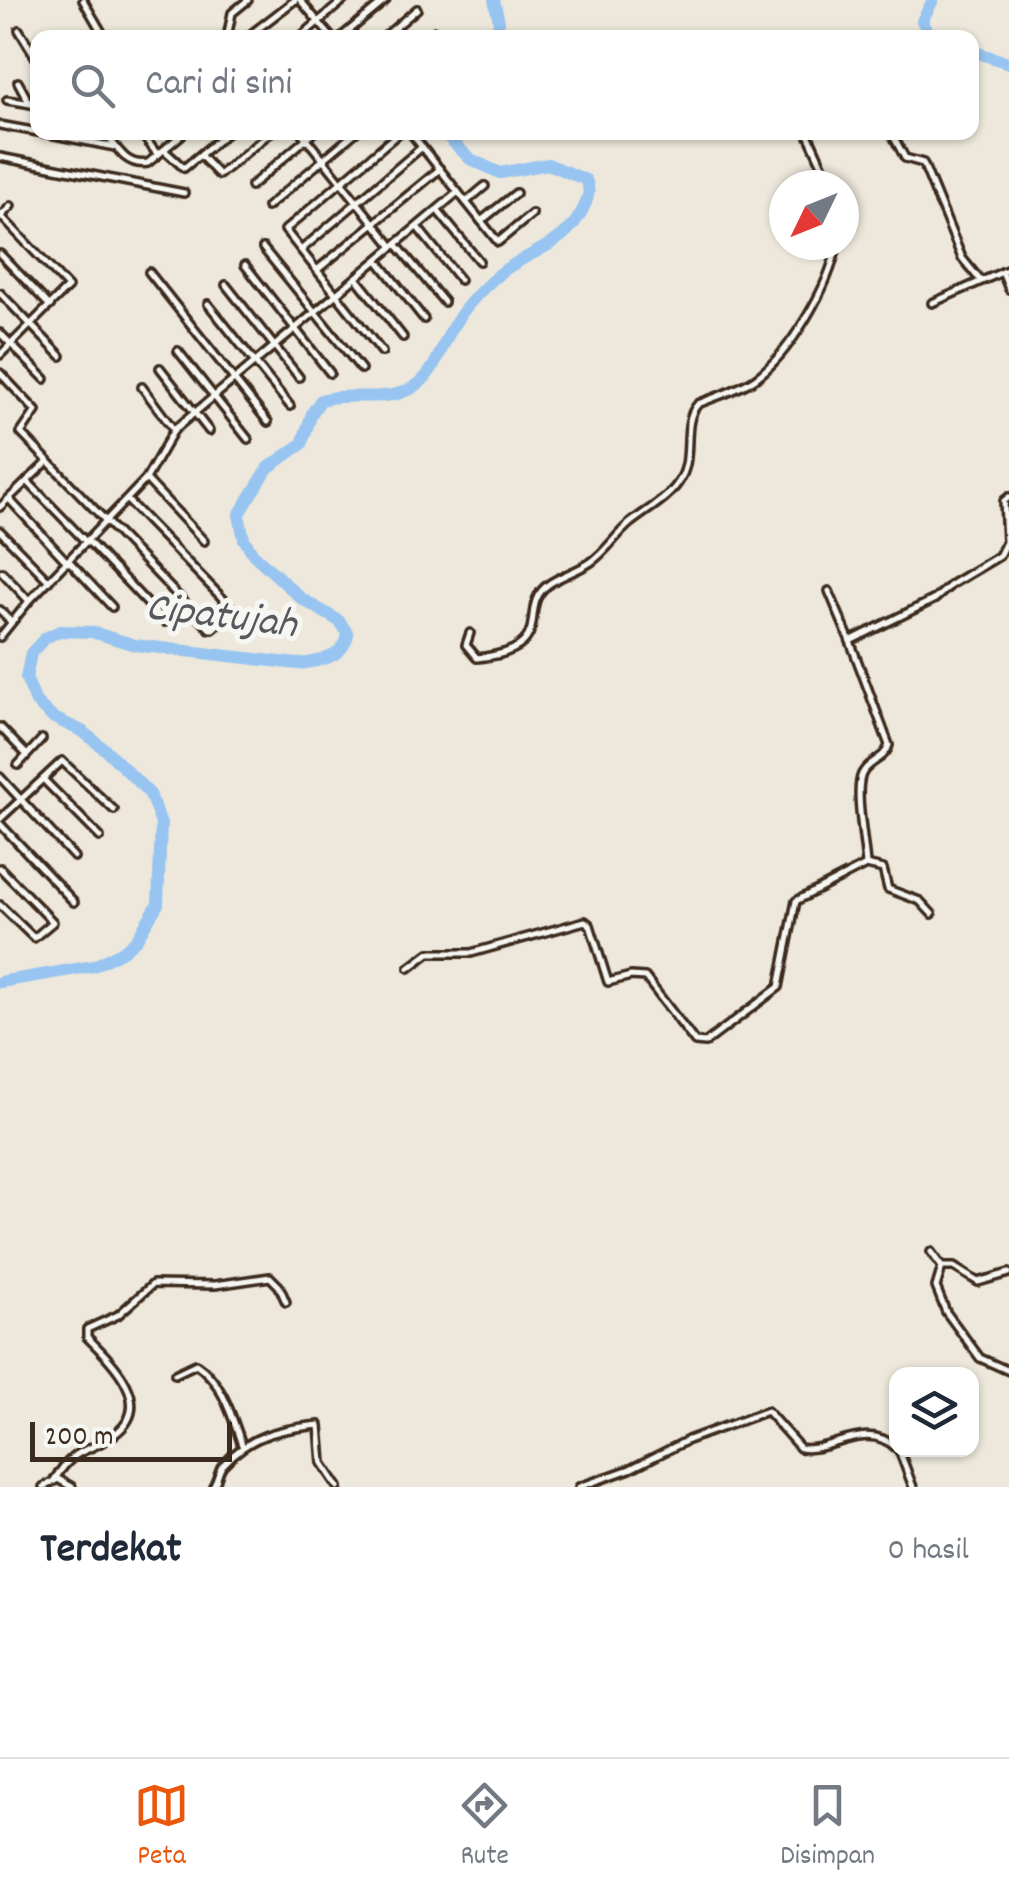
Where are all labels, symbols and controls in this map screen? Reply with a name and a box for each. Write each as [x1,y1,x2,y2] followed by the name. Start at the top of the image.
[30,30,979,140] search box
[65,58,120,113] icon: search
[145,58,292,113] text: Cari di sini
[769,170,859,260] north arrow
[142,580,301,658] water label: Cipatujah
[889,1367,979,1457] map controls
[889,1367,979,1457] button: layers
[30,1417,232,1462] scale bar
[45,1419,113,1459] text: 200 m
[40,1522,181,1582] text: Terdekat
[888,1529,969,1575] text: 0 hasil
[134,1778,189,1878] tab: Peta
[457,1778,512,1878] tab: Rute
[780,1778,875,1878] tab: Disimpan

